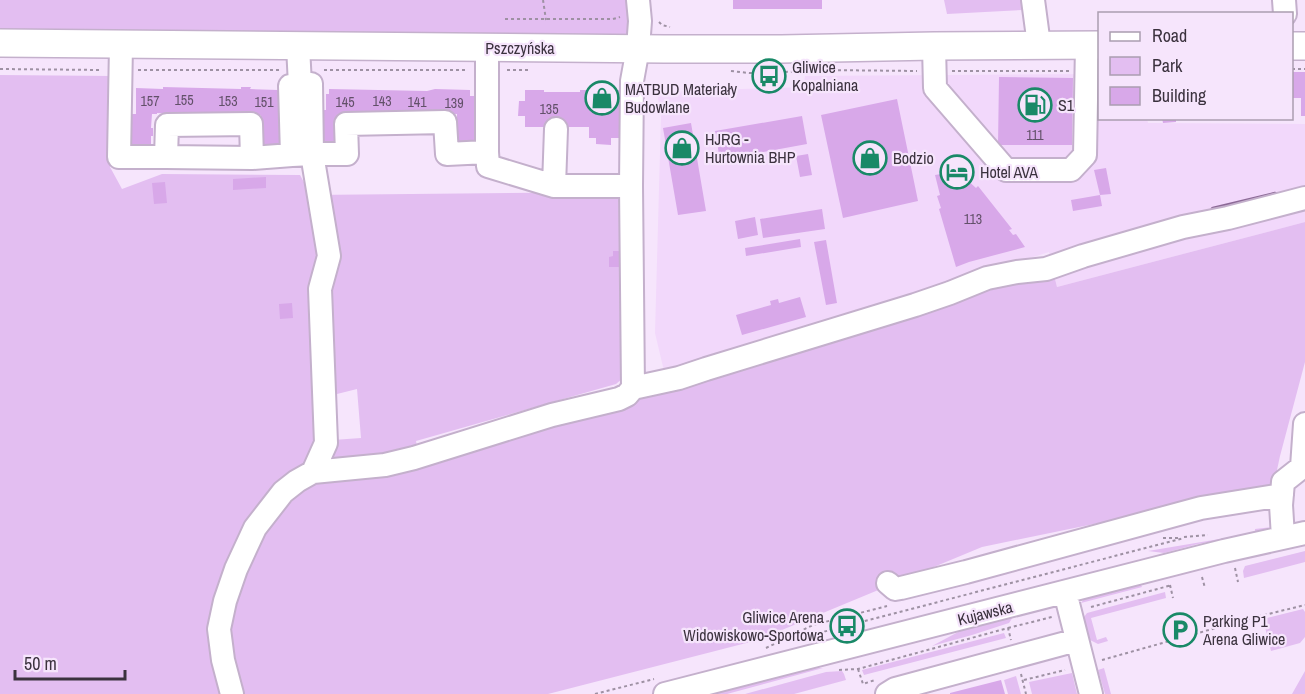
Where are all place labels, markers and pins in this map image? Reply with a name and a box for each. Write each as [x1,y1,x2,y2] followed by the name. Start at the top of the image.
[792,56,859,96] place label: Gliwice Kopalniana
[751,58,787,94] bus stop icon: Gliwice Kopalniana
[625,78,737,118] place label: MATBUD Materiały Budowlane
[584,80,620,116] shop icon: MATBUD Materiały Budowlane
[1017,87,1053,123] fuel station icon: S1
[1058,94,1075,116] place label: S1
[705,128,796,168] place label: HJRG - Hurtownia BHP
[664,130,700,166] shop icon: HJRG - Hurtownia BHP
[852,140,888,176] shop icon: Bodzio
[893,147,934,169] place label: Bodzio
[939,154,975,190] hotel icon: Hotel AVA
[980,161,1038,183] place label: Hotel AVA
[683,606,825,646] place label: Gliwice Arena Widowiskowo-Sportowa
[829,608,865,644] bus stop icon: Gliwice Arena Widowiskowo-Sportowa
[1202,610,1285,650] place label: Parking P1 Arena Gliwice
[1162,612,1198,648] parking icon: Parking P1 Arena Gliwice

